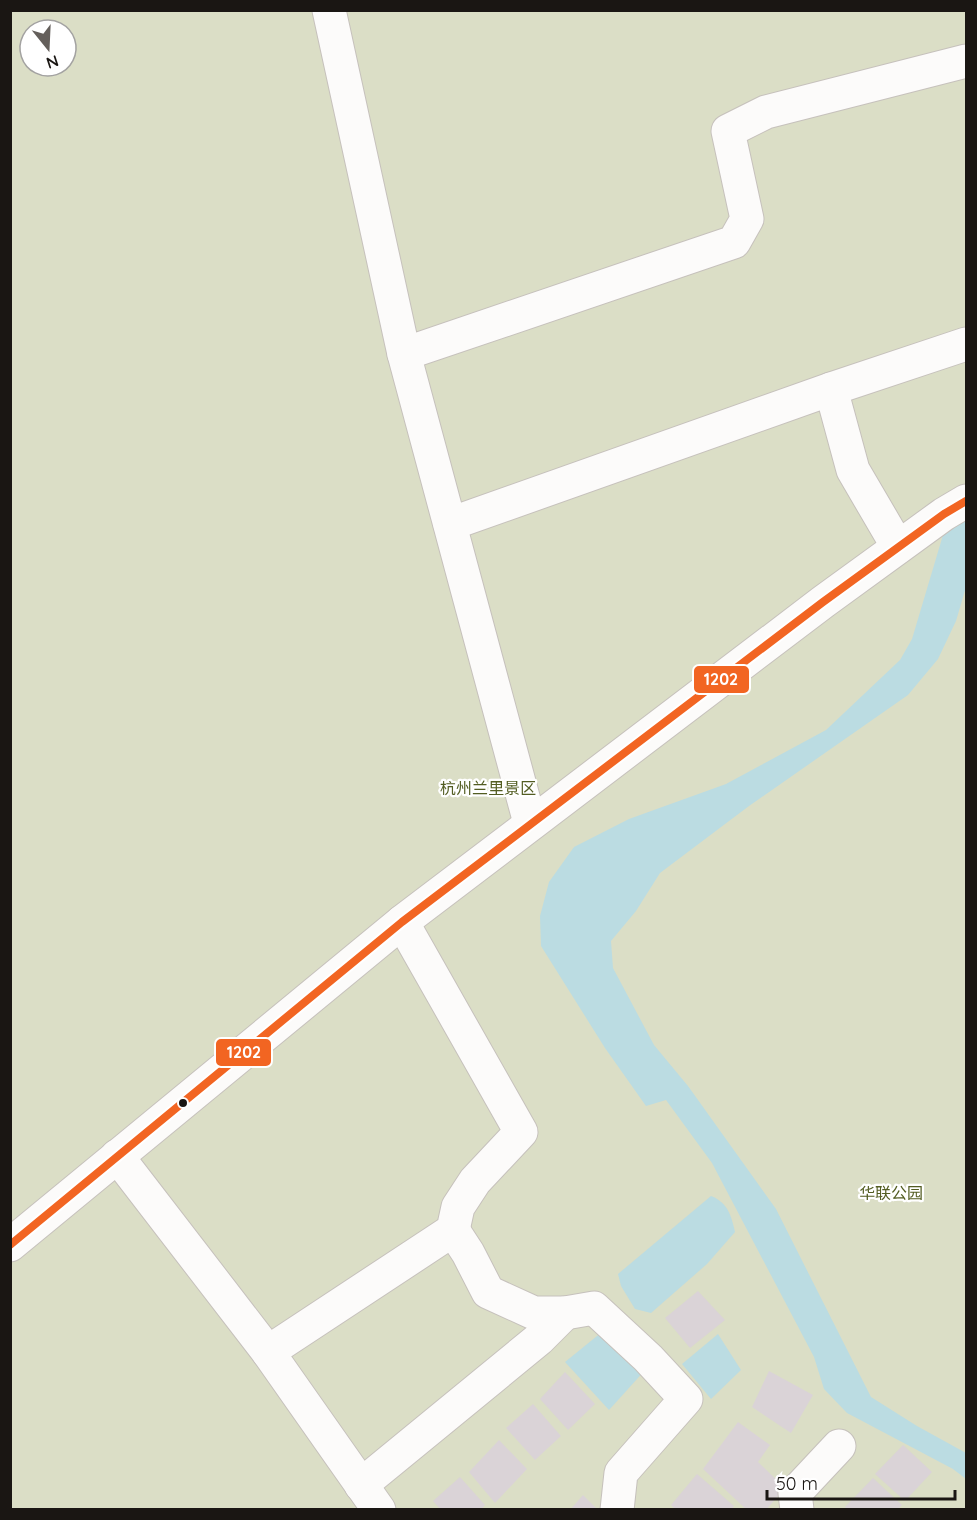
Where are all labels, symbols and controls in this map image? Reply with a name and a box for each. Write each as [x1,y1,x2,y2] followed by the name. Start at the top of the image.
[18,18,78,78] north arrow
[44,51,61,74] text: N
[693,665,750,694] line badge: 1202
[704,669,738,689] text: 1202
[440,778,536,798] park label: 杭州兰里景区
[215,1038,272,1067] line badge: 1202
[227,1042,261,1062] text: 1202
[177,1097,189,1109] unlabelled marker
[859,1183,923,1203] park label: 华联公园
[767,1463,954,1501] scale bar
[776,1472,818,1495] text: 50 m

